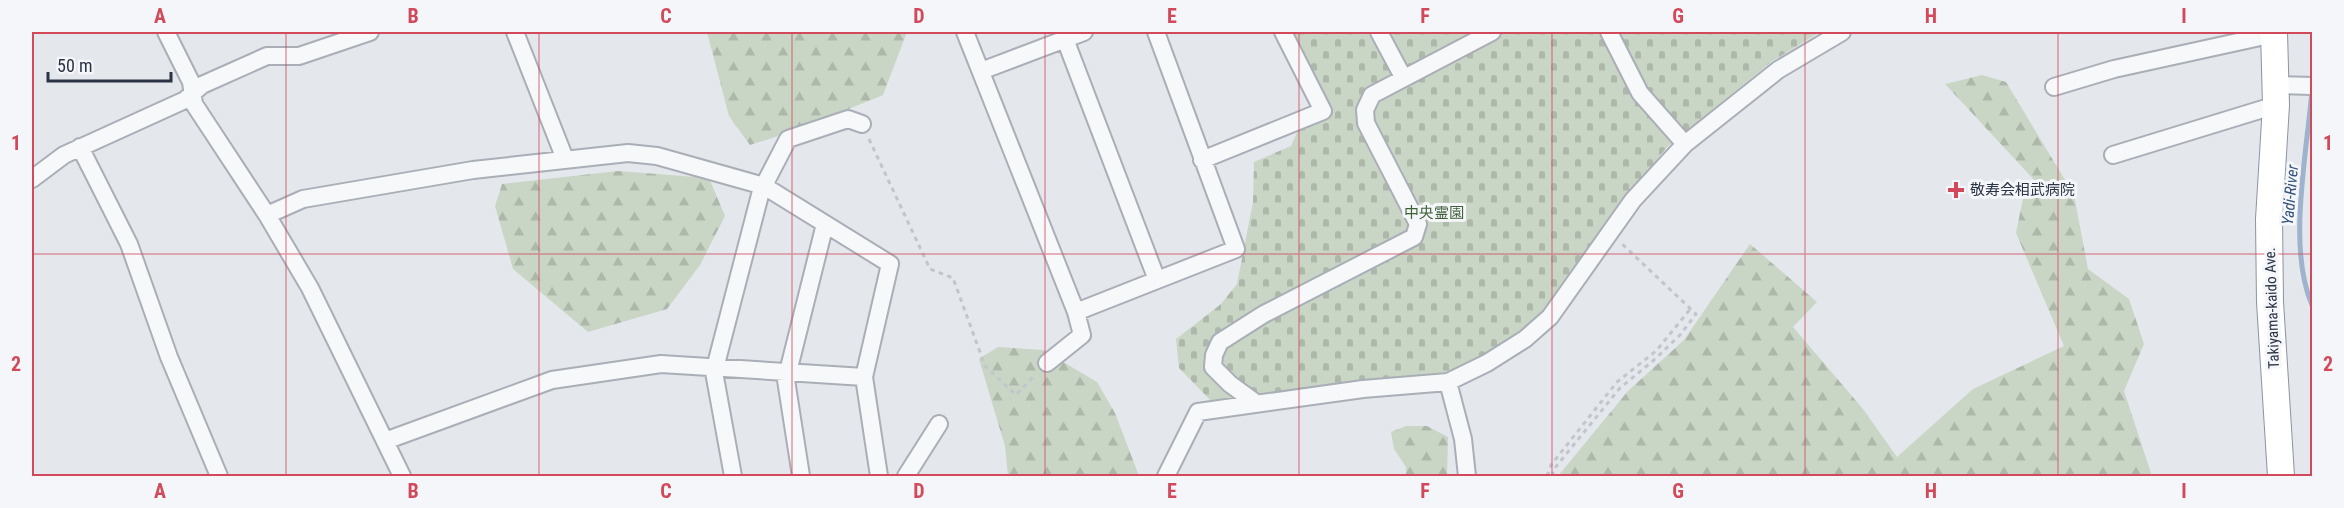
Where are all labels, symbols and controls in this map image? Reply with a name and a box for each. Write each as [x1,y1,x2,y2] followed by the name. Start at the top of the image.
[154,4,166,28] text: A
[407,4,419,28] text: B
[660,4,672,28] text: C
[913,4,925,28] text: D
[1167,4,1177,28] text: E
[1420,4,1430,28] text: F
[1672,4,1684,28] text: G
[1925,4,1937,28] text: H
[2181,4,2187,28] text: I
[48,45,171,83] scale bar
[57,55,92,76] text: 50 m
[11,131,21,155] text: 1
[2323,131,2333,155] text: 1
[2278,163,2302,226] water label: Yadi-River
[1947,181,1965,199] marker: 敬寿会相武病院
[1970,181,2075,199] place label: 敬寿会相武病院
[1404,204,1464,222] park label: 中央霊園
[2261,247,2283,369] street label: Takiyama-kaido Ave.
[11,352,21,376] text: 2
[2323,352,2333,376] text: 2
[154,479,166,503] text: A
[407,479,419,503] text: B
[660,479,672,503] text: C
[913,479,925,503] text: D
[1167,479,1177,503] text: E
[1420,479,1430,503] text: F
[1672,479,1684,503] text: G
[1925,479,1937,503] text: H
[2181,479,2187,503] text: I

